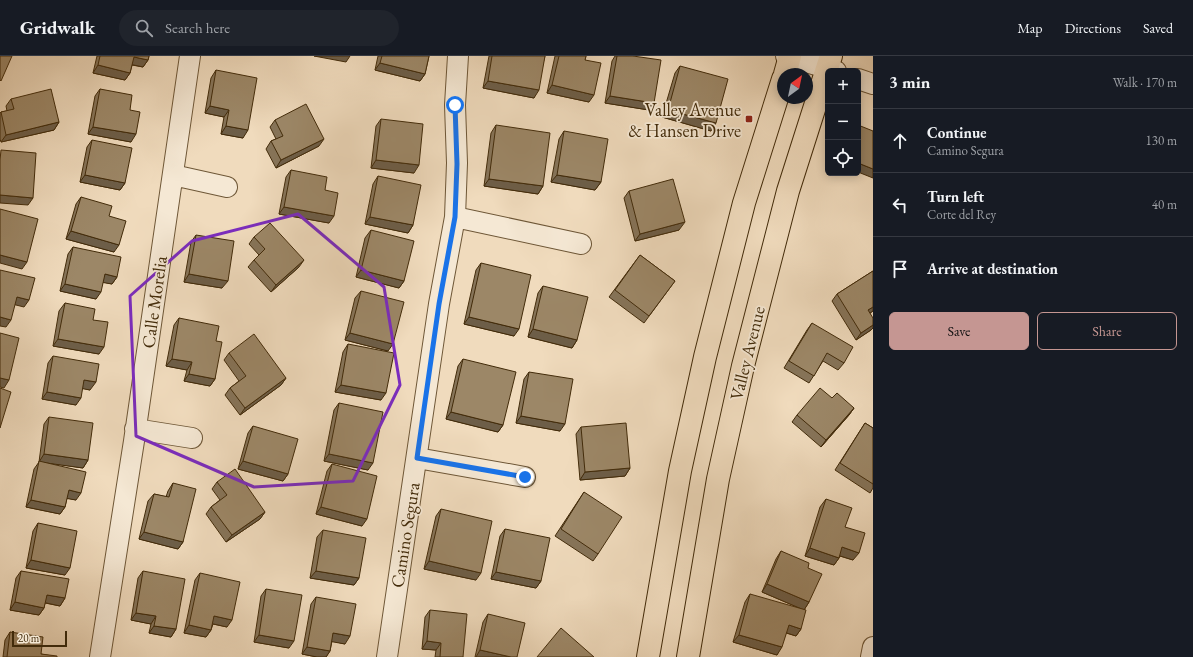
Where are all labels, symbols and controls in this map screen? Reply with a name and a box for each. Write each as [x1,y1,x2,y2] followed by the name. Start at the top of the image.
[119,10,399,46] search box
[20,15,95,40] text: Gridwalk
[133,17,155,39] icon: search
[165,18,230,37] text: Search here
[1017,19,1043,37] text: Map
[1065,19,1121,37] text: Directions
[1143,19,1173,37] text: Saved
[777,68,813,104] north arrow
[825,68,861,176] map controls
[825,68,861,104] button: +
[889,71,930,93] text: 3 min
[1113,74,1177,91] text: Walk · 170 m
[446,96,464,114] route start
[628,98,741,142] place label: Valley Avenue & Hansen Drive
[825,104,861,140] button: −
[744,114,754,124] marker: Valley Avenue & Hansen Drive
[927,123,987,142] text: Continue
[889,130,911,152] icon: ahead
[1146,132,1177,149] text: 130 m
[825,140,861,176] button: locate
[927,142,1004,159] text: Camino Segura
[927,187,984,206] text: Turn left
[889,194,911,216] icon: left
[1152,196,1177,213] text: 40 m
[927,206,996,223] text: Corte del Rey
[136,254,172,350] street label: Calle Morelia
[889,258,911,280] icon: arrive
[927,259,1058,278] text: Arrive at destination
[724,303,770,403] street label: Valley Avenue
[889,312,1029,350] button: Save
[1037,312,1177,350] button: Share
[516,468,534,486] route end
[385,480,425,589] street label: Camino Segura
[12,629,67,648] scale bar
[18,631,39,645] text: 20 m

